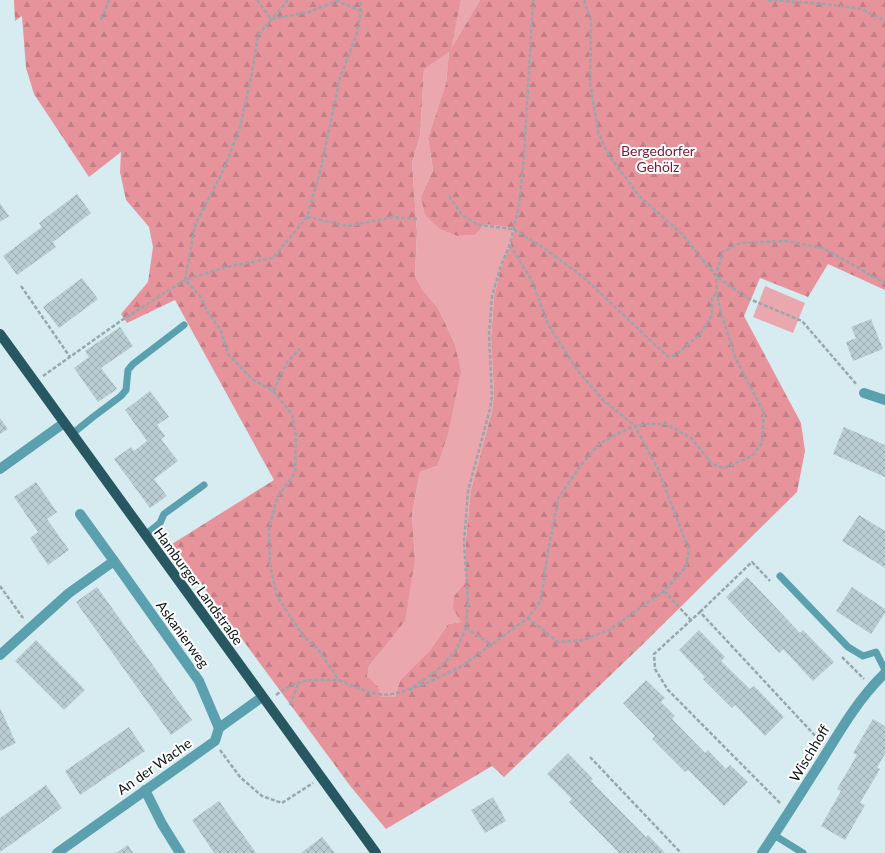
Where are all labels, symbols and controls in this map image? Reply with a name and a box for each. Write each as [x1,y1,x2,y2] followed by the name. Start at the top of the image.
[621,142,695,175] park label: Bergedorfer Gehölz
[151,524,247,648] street label: Hamburger Landstraße
[153,597,213,671] street label: Askanierweg
[785,721,833,784] street label: Wischhoff
[114,734,194,798] street label: An der Wache

